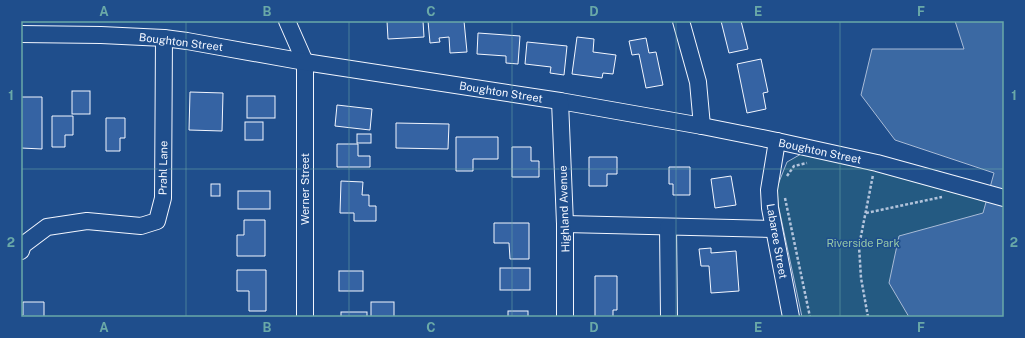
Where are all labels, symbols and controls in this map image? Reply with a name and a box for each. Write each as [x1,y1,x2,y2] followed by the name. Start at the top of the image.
[99,4,109,19] text: A
[263,4,272,19] text: B
[426,4,436,19] text: C
[589,4,599,19] text: D
[754,4,762,19] text: E
[917,4,925,19] text: F
[138,31,224,53] street label: Boughton Street
[458,79,544,105] street label: Boughton Street
[8,88,14,103] text: 1
[1011,88,1017,103] text: 1
[777,136,863,166] street label: Boughton Street
[157,141,169,195] street label: Prahl Lane
[299,153,311,225] street label: Werner Street
[556,165,572,253] street label: Highland Avenue
[764,202,790,280] street label: Labaree Street
[7,235,15,250] text: 2
[1010,235,1018,250] text: 2
[826,237,900,249] park label: Riverside Park
[99,320,109,335] text: A
[263,320,272,335] text: B
[426,320,436,335] text: C
[589,320,599,335] text: D
[754,320,762,335] text: E
[917,320,925,335] text: F

